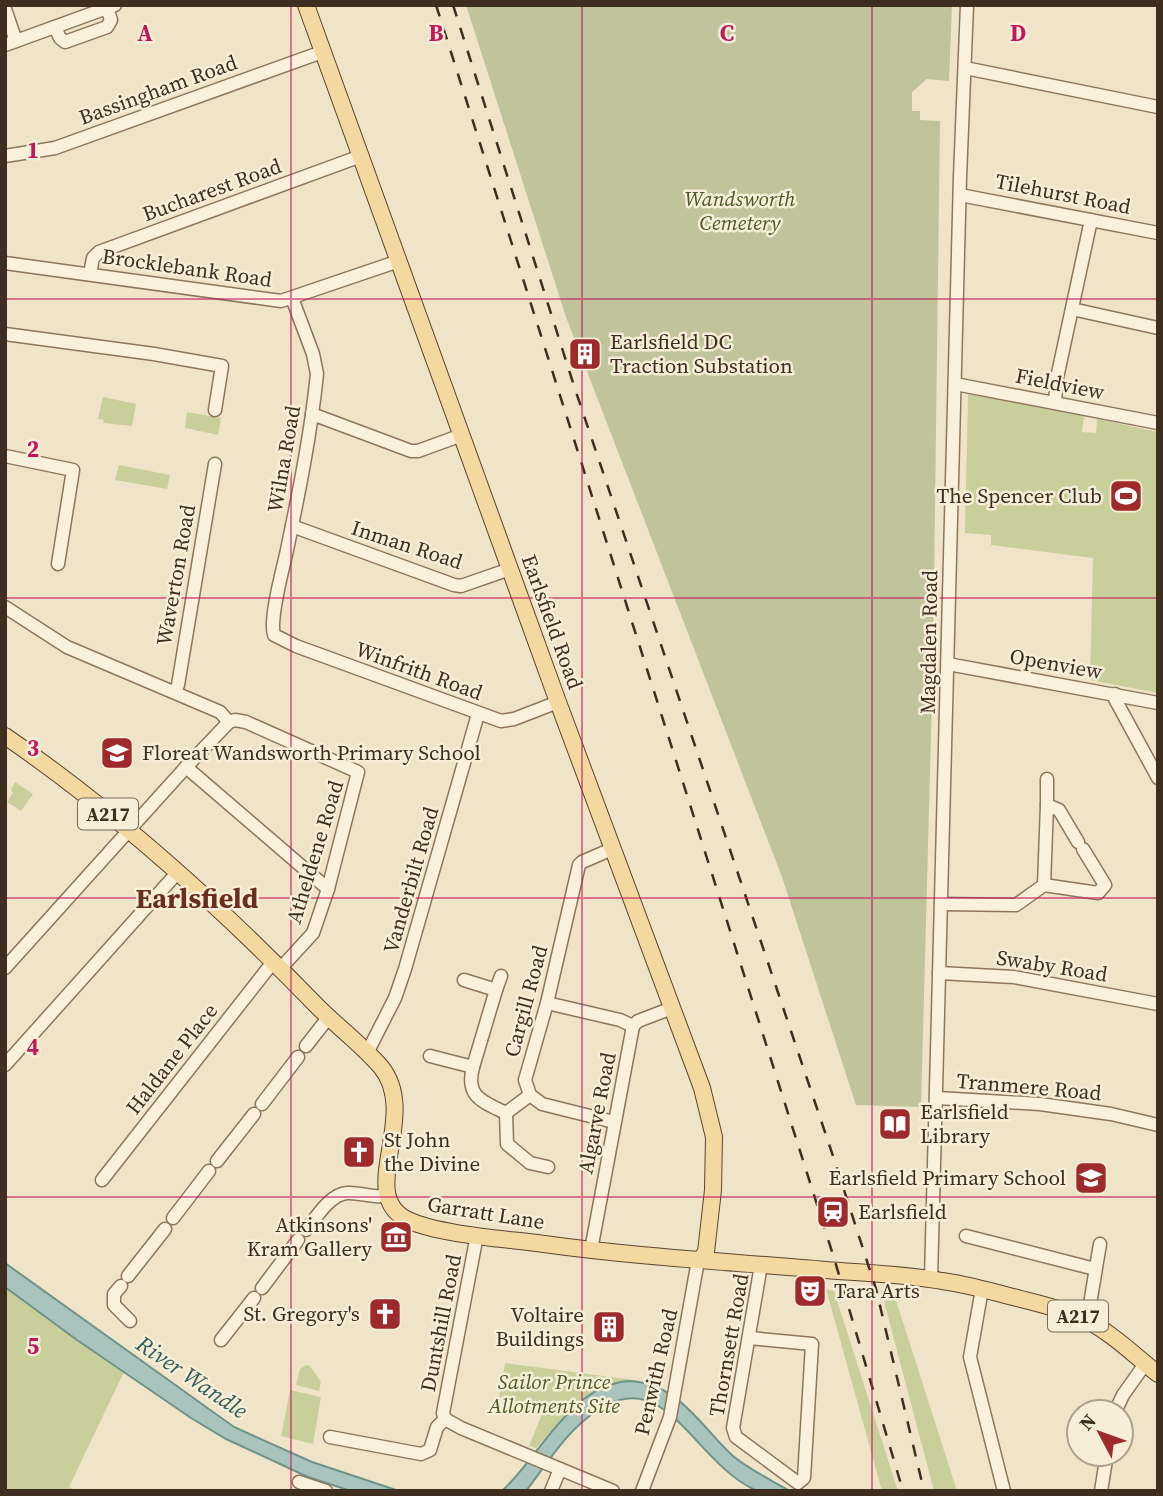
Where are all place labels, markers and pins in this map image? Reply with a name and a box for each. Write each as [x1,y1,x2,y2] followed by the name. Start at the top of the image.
[610,327,793,380] place label: Earlsfield DC Traction Substation
[566,335,604,373] building icon: Earlsfield DC Traction Substation
[1107,477,1145,515] sports icon: The Spencer Club
[936,481,1102,510] place label: The Spencer Club
[98,734,136,772] school or university icon: Floreat Wandsworth Primary School
[142,738,481,767] place label: Floreat Wandsworth Primary School
[920,1097,1009,1150] place label: Earlsfield Library
[876,1105,914,1143] library icon: Earlsfield Library
[384,1125,480,1178] place label: St John the Divine
[340,1133,378,1171] church icon: St John the Divine
[1072,1159,1110,1197] school or university icon: Earlsfield Primary School
[828,1163,1066,1192] place label: Earlsfield Primary School
[814,1193,852,1231] station icon: Earlsfield
[858,1197,947,1226] place label: Earlsfield
[247,1210,372,1263] place label: Atkinsons' Kram Gallery
[377,1218,415,1256] museum icon: Atkinsons' Kram Gallery
[791,1272,829,1310] theatre icon: Tara Arts
[834,1276,920,1305] place label: Tara Arts
[366,1295,404,1333] church icon: St. Gregory's
[243,1299,360,1328] place label: St. Gregory's
[496,1300,584,1353] place label: Voltaire Buildings
[590,1308,628,1346] building icon: Voltaire Buildings

